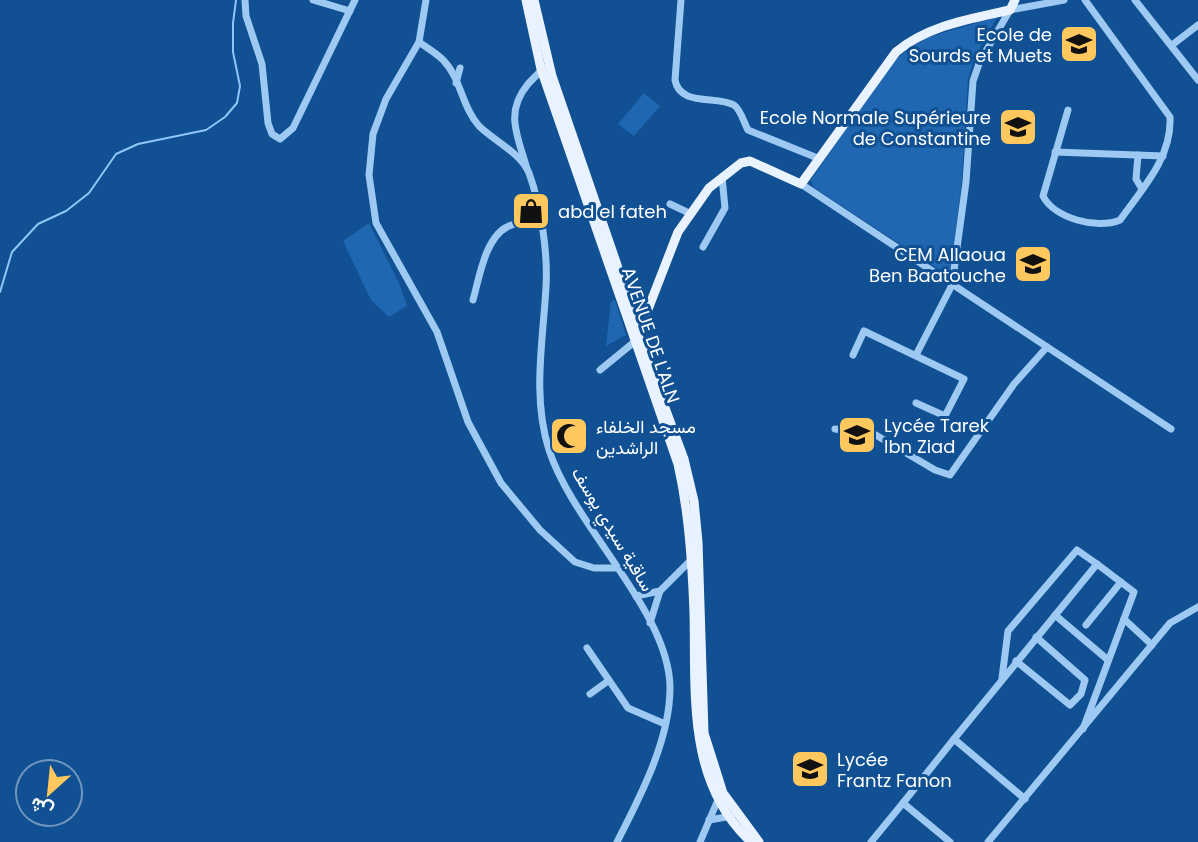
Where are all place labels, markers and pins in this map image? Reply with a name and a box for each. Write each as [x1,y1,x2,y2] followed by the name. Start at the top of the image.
[909,22,1052,68] place label: Ecole de Sourds et Muets
[1058,23,1100,65] school or university icon: Ecole de Sourds et Muets
[760,105,991,151] place label: Ecole Normale Supérieure de Constantine
[997,106,1039,148] school or university icon: Ecole Normale Supérieure de Constantine
[510,190,552,232] shop icon: abd el fateh
[558,199,667,224] place label: abd el fateh
[869,242,1006,288] place label: CEM Allaoua Ben Baatouche
[1012,243,1054,285] school or university icon: CEM Allaoua Ben Baatouche
[884,413,990,459] place label: Lycée Tarek Ibn Ziad
[596,414,696,460] place label: مسجد الخلفاء الراشدين
[836,414,878,456] school or university icon: Lycée Tarek Ibn Ziad
[548,415,590,457] mosque icon: مسجد الخلفاء الراشدين
[837,747,952,793] place label: Lycée Frantz Fanon
[789,748,831,790] school or university icon: Lycée Frantz Fanon

